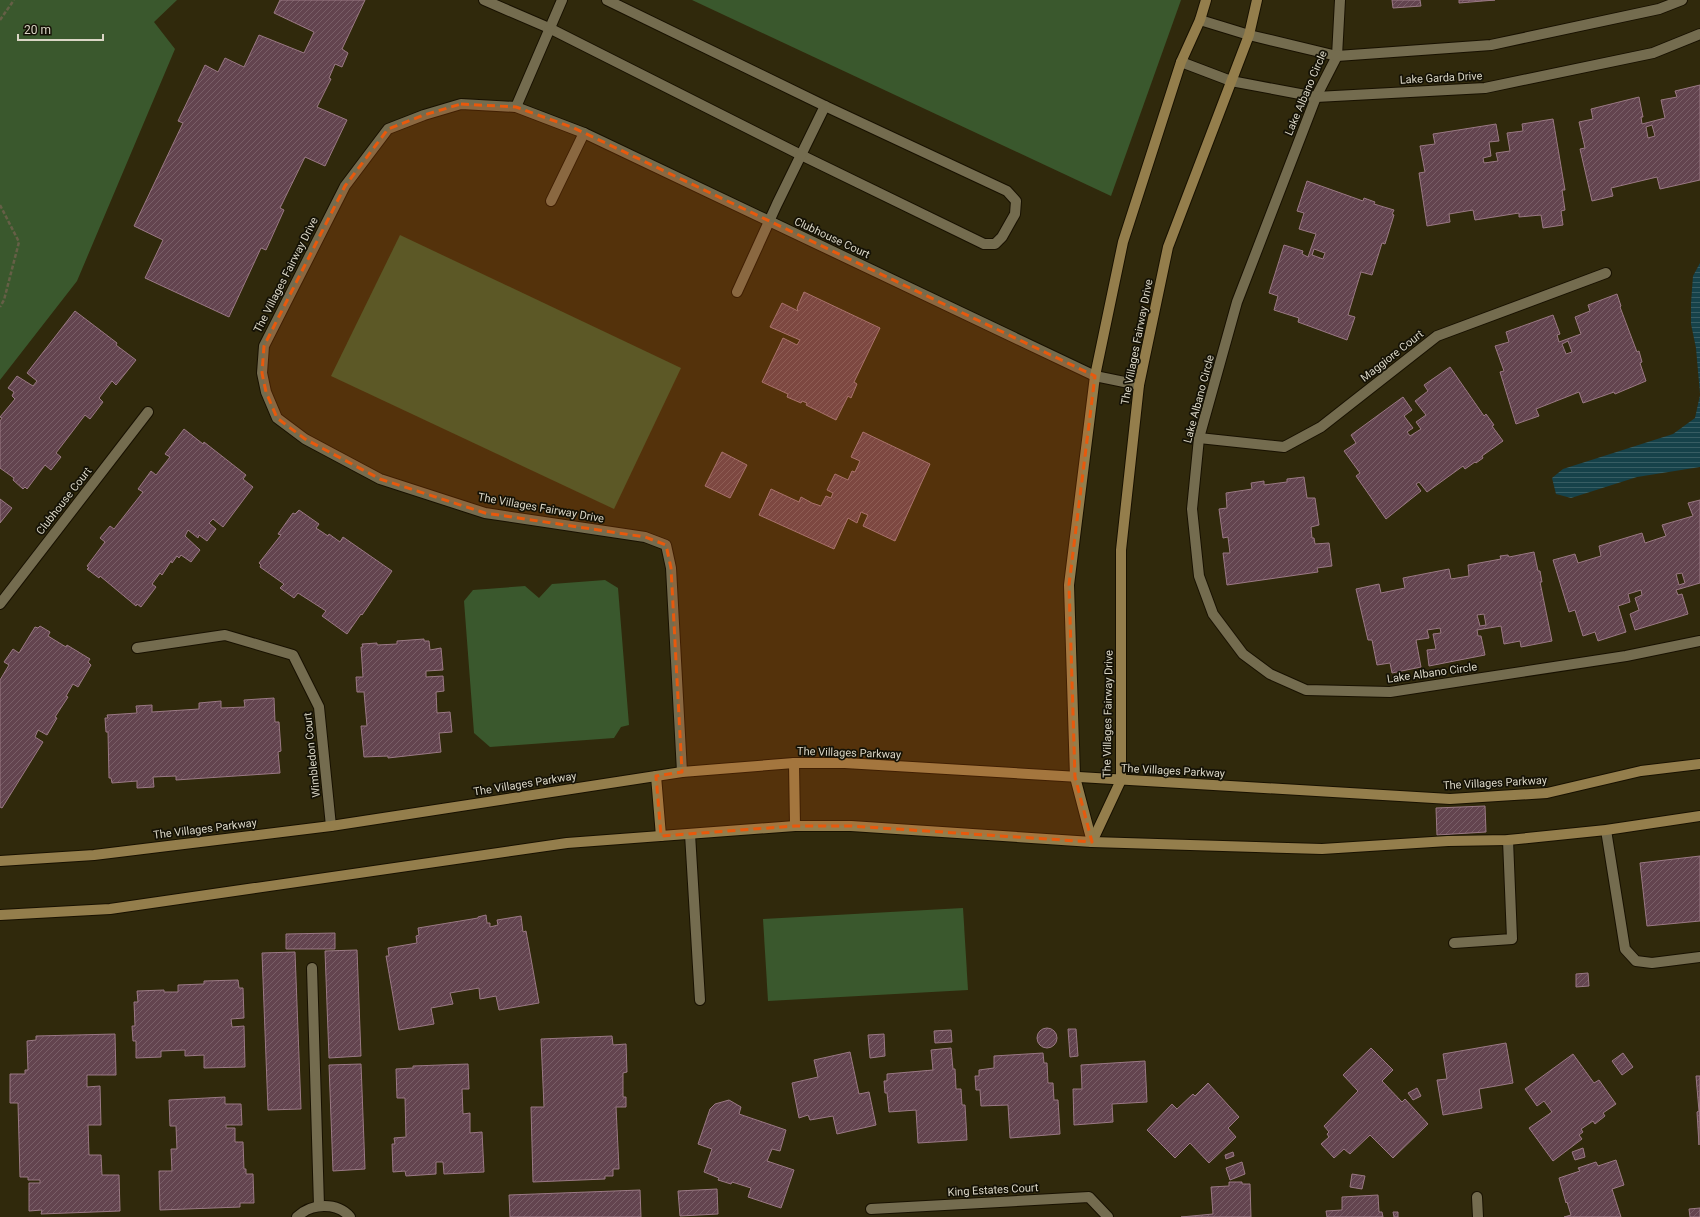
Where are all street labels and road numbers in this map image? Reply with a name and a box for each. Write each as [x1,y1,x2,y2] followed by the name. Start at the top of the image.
[1282,49,1330,137] street label: Lake Albano Circle
[1399,69,1483,87] street label: Lake Garda Drive
[251,215,321,335] street label: The Villages Fairway Drive
[792,215,872,261] street label: Clubhouse Court
[1118,278,1156,406] street label: The Villages Fairway Drive
[1358,327,1426,385] street label: Maggiore Court
[1181,353,1217,445] street label: Lake Albano Circle
[34,464,95,537] street label: Clubhouse Court
[477,491,605,526] street label: The Villages Fairway Drive
[1100,650,1116,778] street label: The Villages Fairway Drive
[1386,660,1478,686] street label: Lake Albano Circle
[301,712,323,798] street label: Wimbledon Court
[797,745,902,761] street label: The Villages Parkway
[1121,762,1226,780] street label: The Villages Parkway
[473,769,578,799] street label: The Villages Parkway
[1443,774,1548,792] street label: The Villages Parkway
[153,816,258,842] street label: The Villages Parkway
[947,1181,1039,1199] street label: King Estates Court

